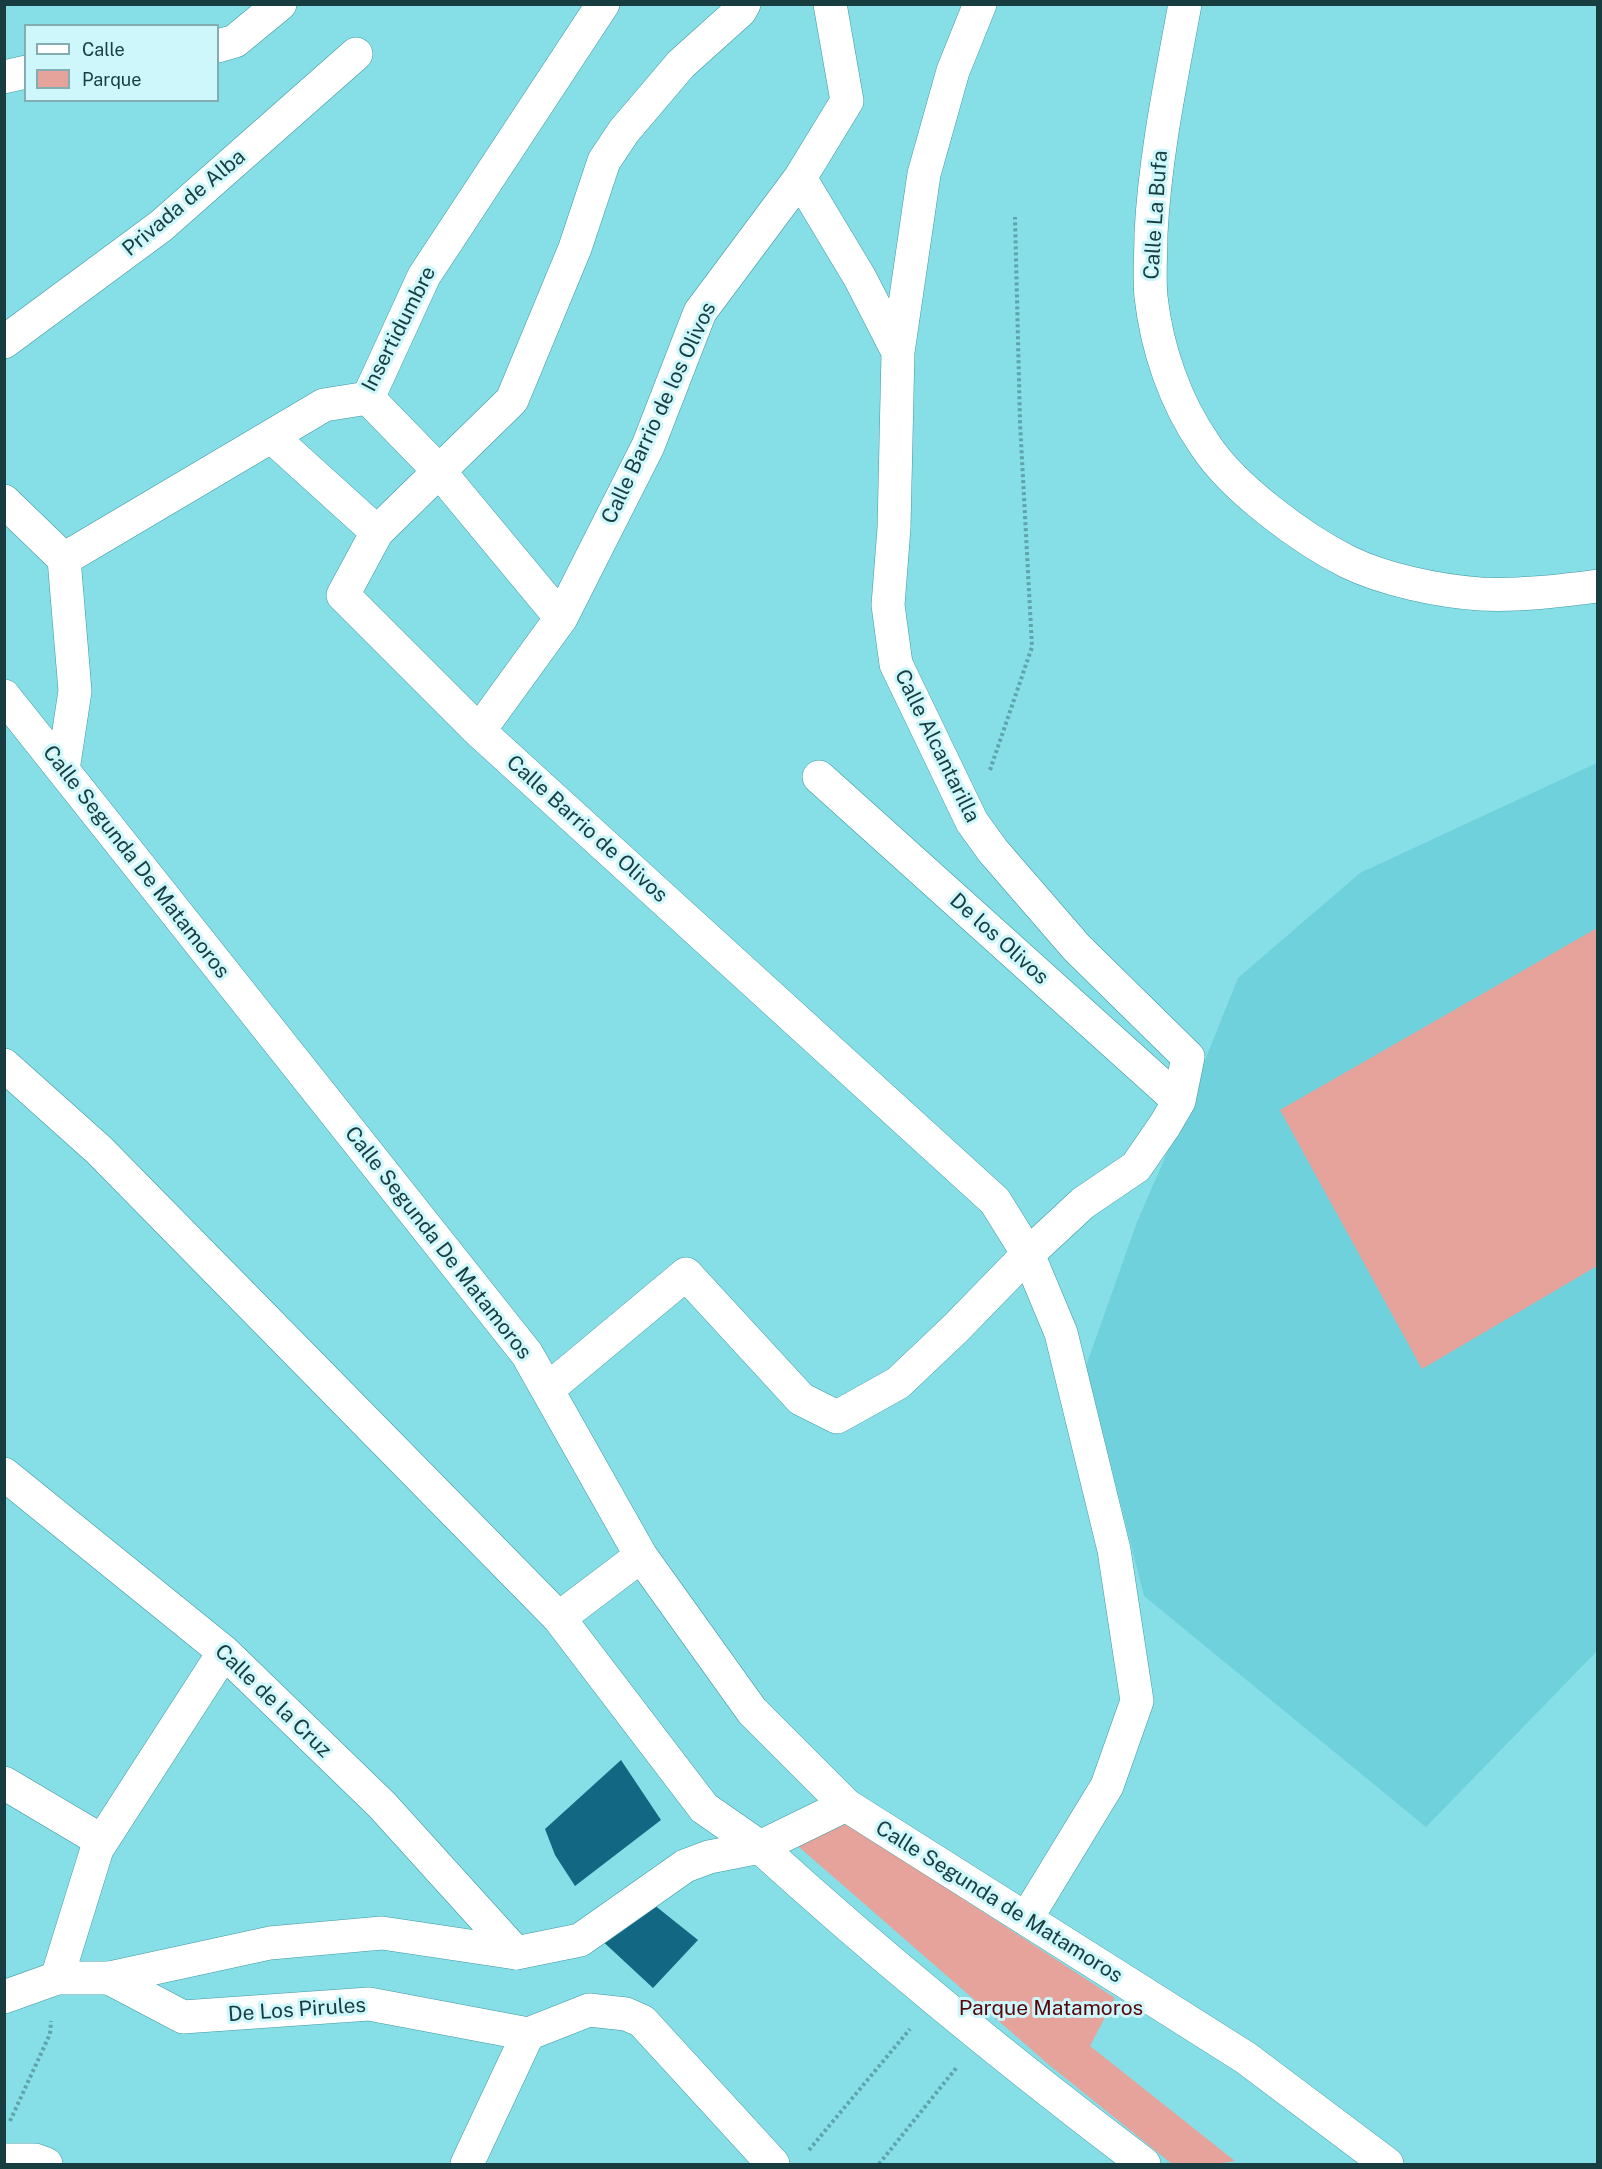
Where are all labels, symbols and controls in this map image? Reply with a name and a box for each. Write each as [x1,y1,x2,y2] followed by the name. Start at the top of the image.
[24,24,219,102] legend
[82,39,125,60] text: Calle
[82,69,142,90] text: Parque
[117,144,251,262] street label: Privada de Alba
[1139,149,1173,281] street label: Calle La Bufa
[357,262,441,396] street label: Insertidumbre
[597,298,721,528] street label: Calle Barrio de los Olivos
[889,665,985,827] street label: Calle Alcantarilla
[37,741,235,983] street label: Calle Segunda De Matamoros
[501,750,673,908] street label: Calle Barrio de Olivos
[944,888,1054,990] street label: De los Olivos
[339,1122,537,1364] street label: Calle Segunda De Matamoros
[209,1639,337,1763] street label: Calle de la Cruz
[871,1815,1127,1989] street label: Calle Segunda de Matamoros
[227,1993,367,2027] street label: De Los Pirules
[959,1996,1143,2022] park label: Parque Matamoros

